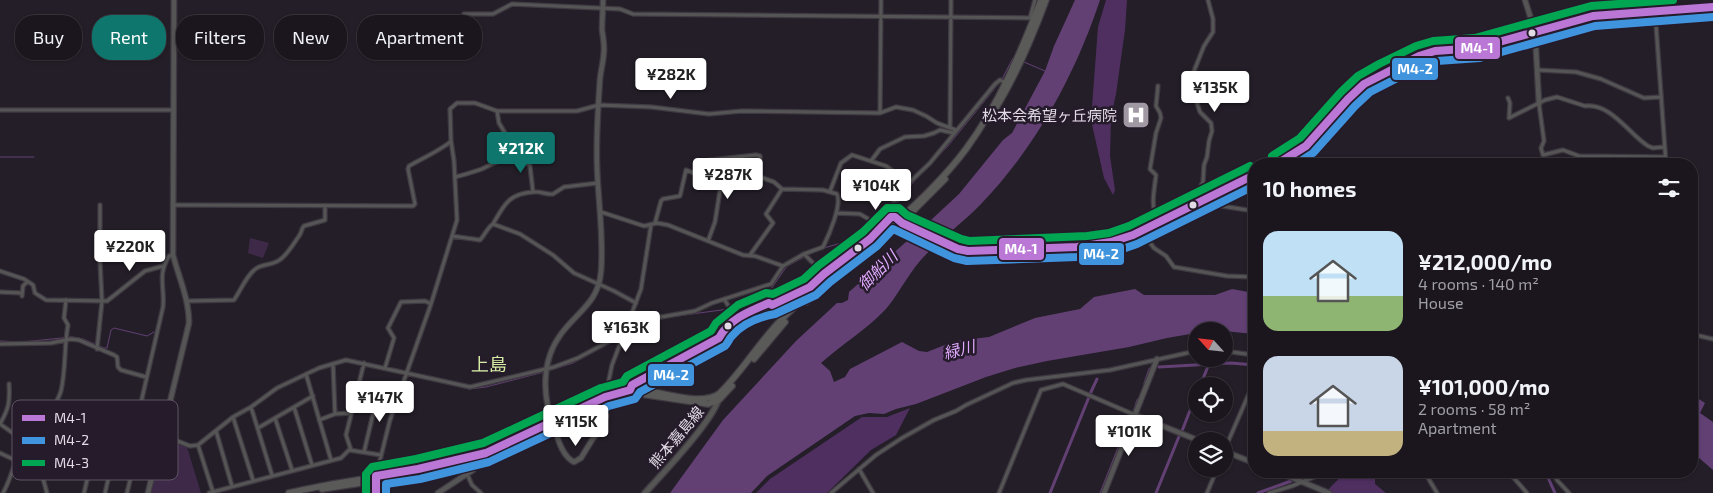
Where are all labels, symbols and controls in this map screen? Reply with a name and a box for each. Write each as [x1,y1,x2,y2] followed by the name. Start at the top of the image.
[15,15,82,60] chip: Buy
[92,15,166,60] chip: Rent
[176,15,264,60] chip: Filters
[274,15,347,60] chip: New
[357,15,482,60] chip: Apartment
[1527,28,1537,38] unlabelled marker
[1454,36,1501,60] line badge: M4-1
[1460,39,1494,56] text: M4-1
[1391,57,1439,81] line badge: M4-2
[636,58,706,100] pin: ¥282K
[1397,60,1433,77] text: M4-2
[646,64,696,83] text: ¥282K
[1180,70,1250,113] pin: ¥135K
[1192,77,1238,96] text: ¥135K
[1121,100,1151,130] hospital icon: 松本会希望ヶ丘病院
[982,106,1117,124] place label: 松本会希望ヶ丘病院
[486,132,556,174] pin: ¥212K
[498,138,544,157] text: ¥212K
[693,158,763,200] pin: ¥287K
[704,164,752,183] text: ¥287K
[841,168,911,211] pin: ¥104K
[1655,174,1683,202] icon: filters
[852,175,900,194] text: ¥104K
[1263,176,1356,201] text: 10 homes
[1188,200,1198,210] unlabelled marker
[95,230,165,272] pin: ¥220K
[105,236,155,255] text: ¥220K
[998,237,1045,261] line badge: M4-1
[1004,240,1038,257] text: M4-1
[1078,242,1125,266] line badge: M4-2
[853,243,863,253] unlabelled marker
[853,245,902,294] water label: 御船川
[1083,245,1119,262] text: M4-2
[1418,249,1552,274] text: ¥212,000/mo
[1303,251,1363,311] icon: home
[1418,274,1539,293] text: 4 rooms · 140 m²
[1418,293,1464,312] text: House
[591,310,661,353] pin: ¥163K
[603,317,649,336] text: ¥163K
[723,321,733,331] unlabelled marker
[1188,322,1232,368] north arrow
[1188,322,1233,477] map controls
[941,335,979,362] water label: 緑川
[471,353,507,375] district label: 上島
[647,363,695,387] line badge: M4-2
[653,366,689,383] text: M4-2
[1418,374,1550,399] text: ¥101,000/mo
[1303,376,1363,436] icon: home
[1188,377,1233,422] button: locate
[345,380,415,423] pin: ¥147K
[357,387,403,406] text: ¥147K
[1418,399,1531,418] text: 2 rooms · 58 m²
[12,400,178,480] legend
[645,402,707,472] street label: 熊本嘉島線
[541,404,611,447] pin: ¥115K
[54,409,86,426] text: M4-1
[554,411,598,430] text: ¥115K
[1094,414,1164,457] pin: ¥101K
[1418,418,1497,437] text: Apartment
[1107,421,1151,440] text: ¥101K
[54,431,89,448] text: M4-2
[1188,432,1233,477] button: layers
[54,454,89,471] text: M4-3

